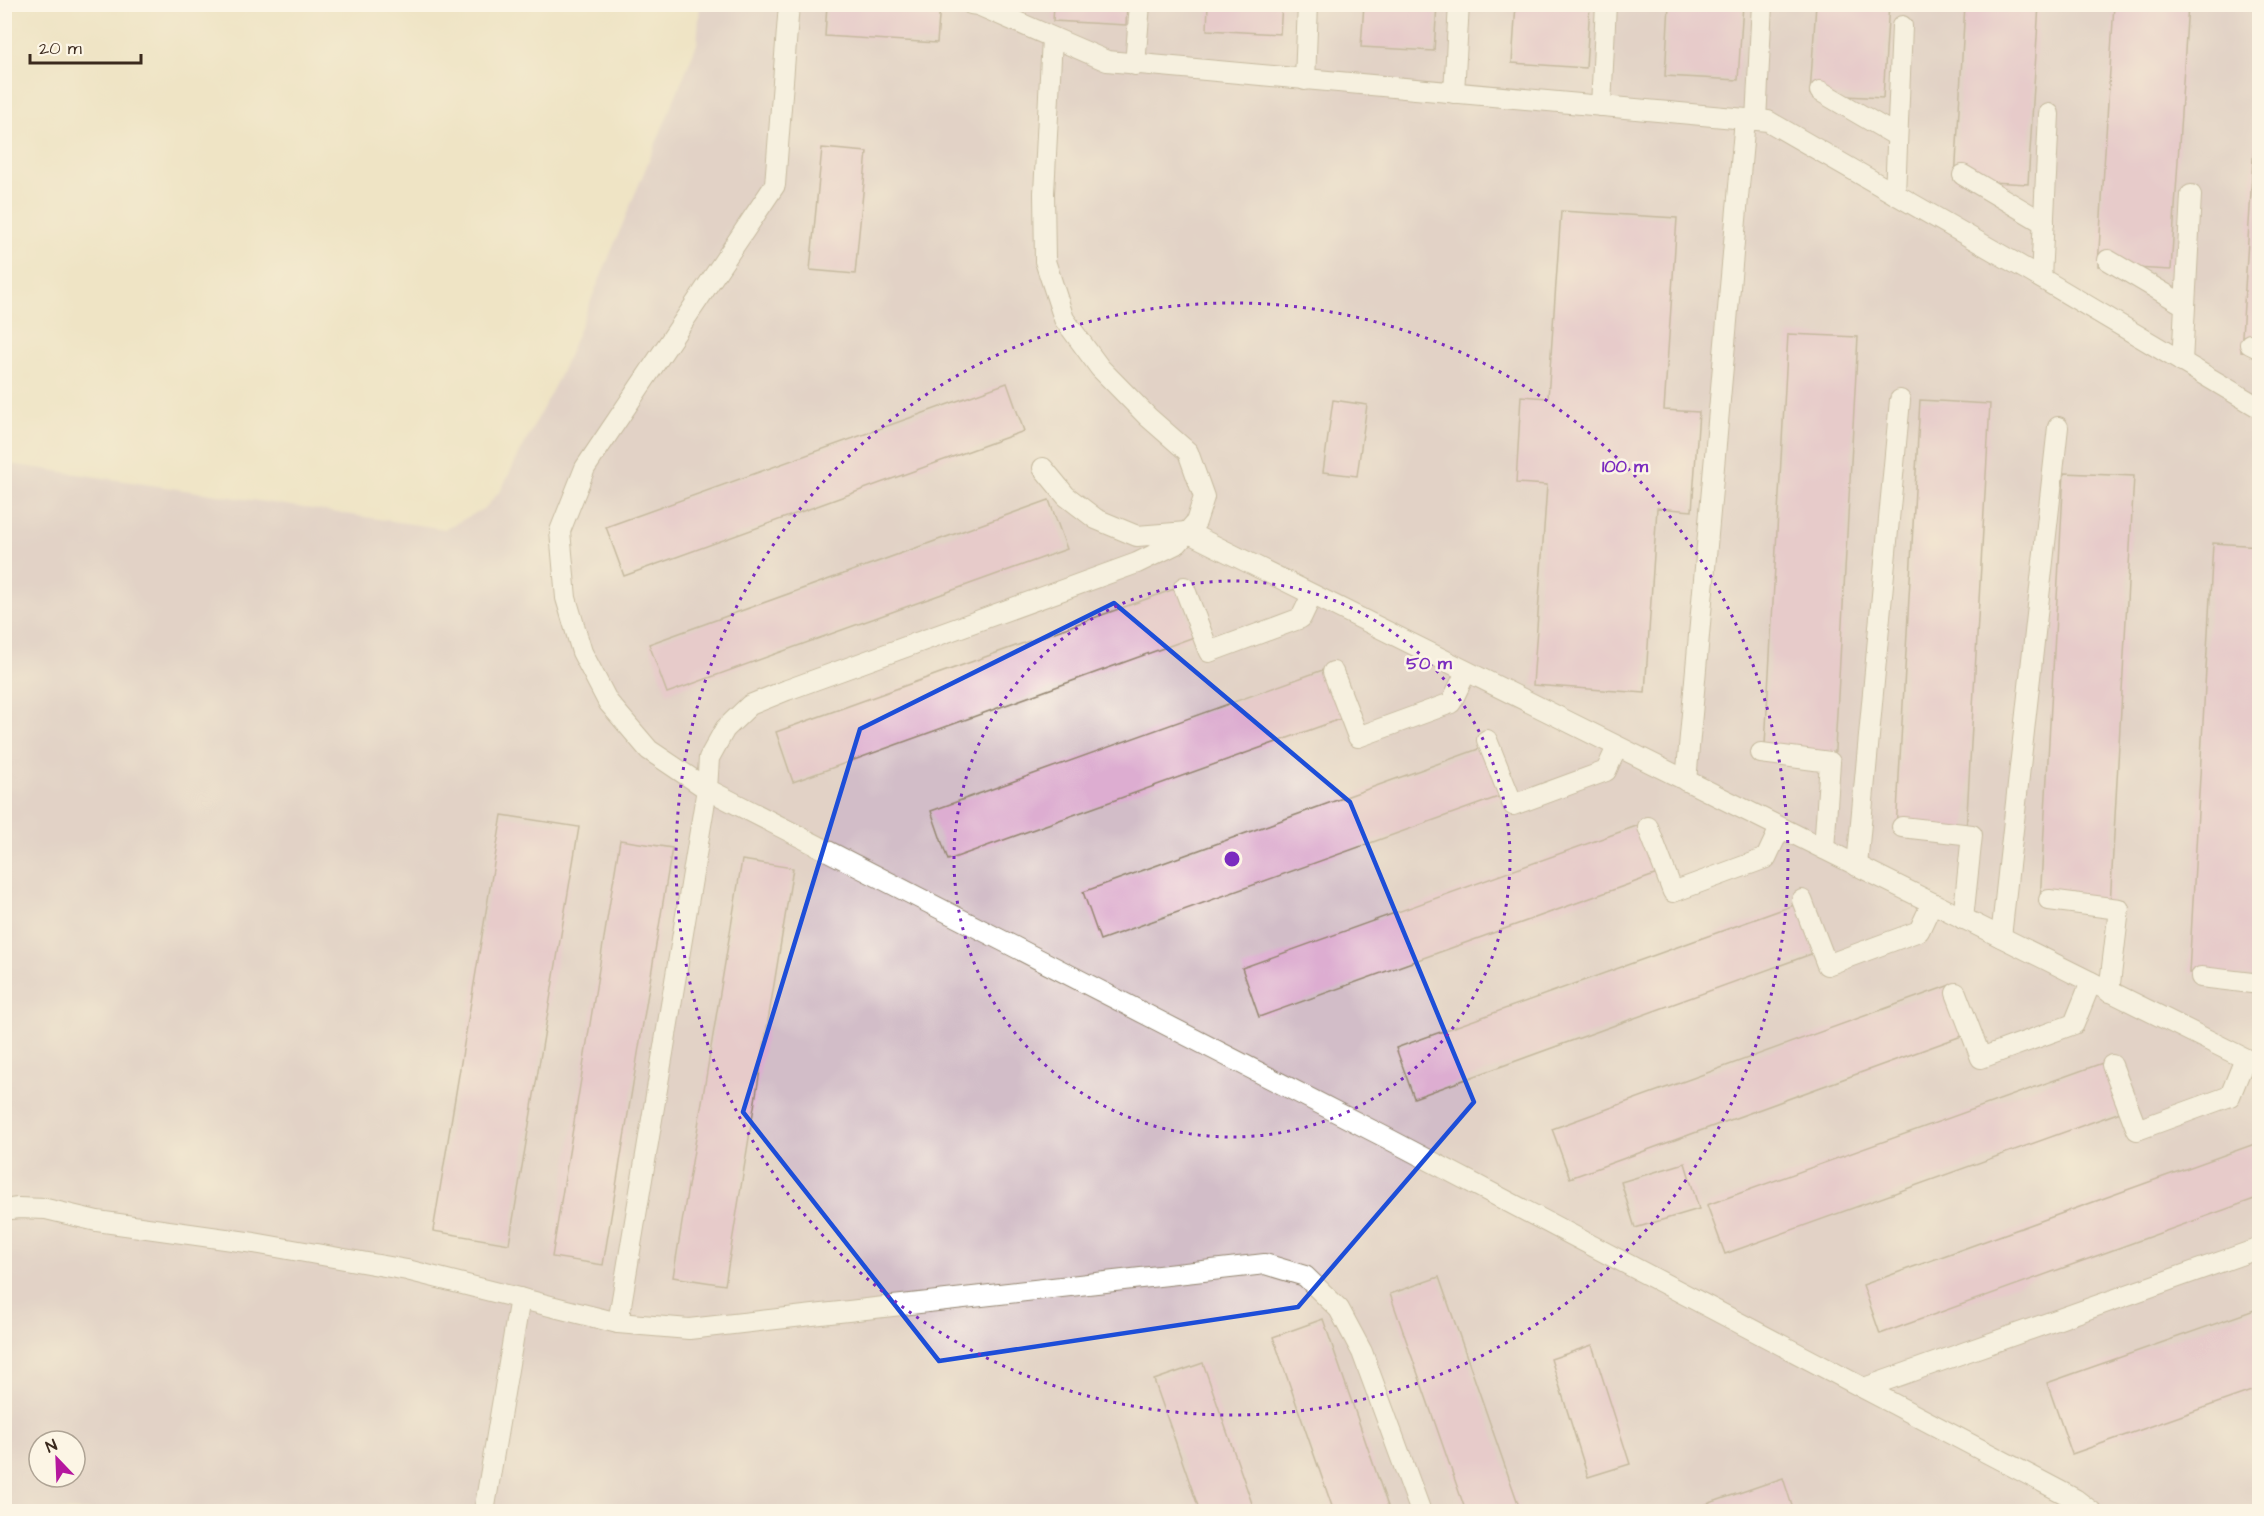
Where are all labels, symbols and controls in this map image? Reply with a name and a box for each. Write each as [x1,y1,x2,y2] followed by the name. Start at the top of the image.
[30,27,141,65] scale bar
[39,36,82,61] text: 20 m
[1602,454,1649,479] text: 100 m
[1406,651,1453,676] text: 50 m
[1222,849,1242,869] centre of rings
[27,1429,87,1489] north arrow
[43,1434,60,1458] text: N

